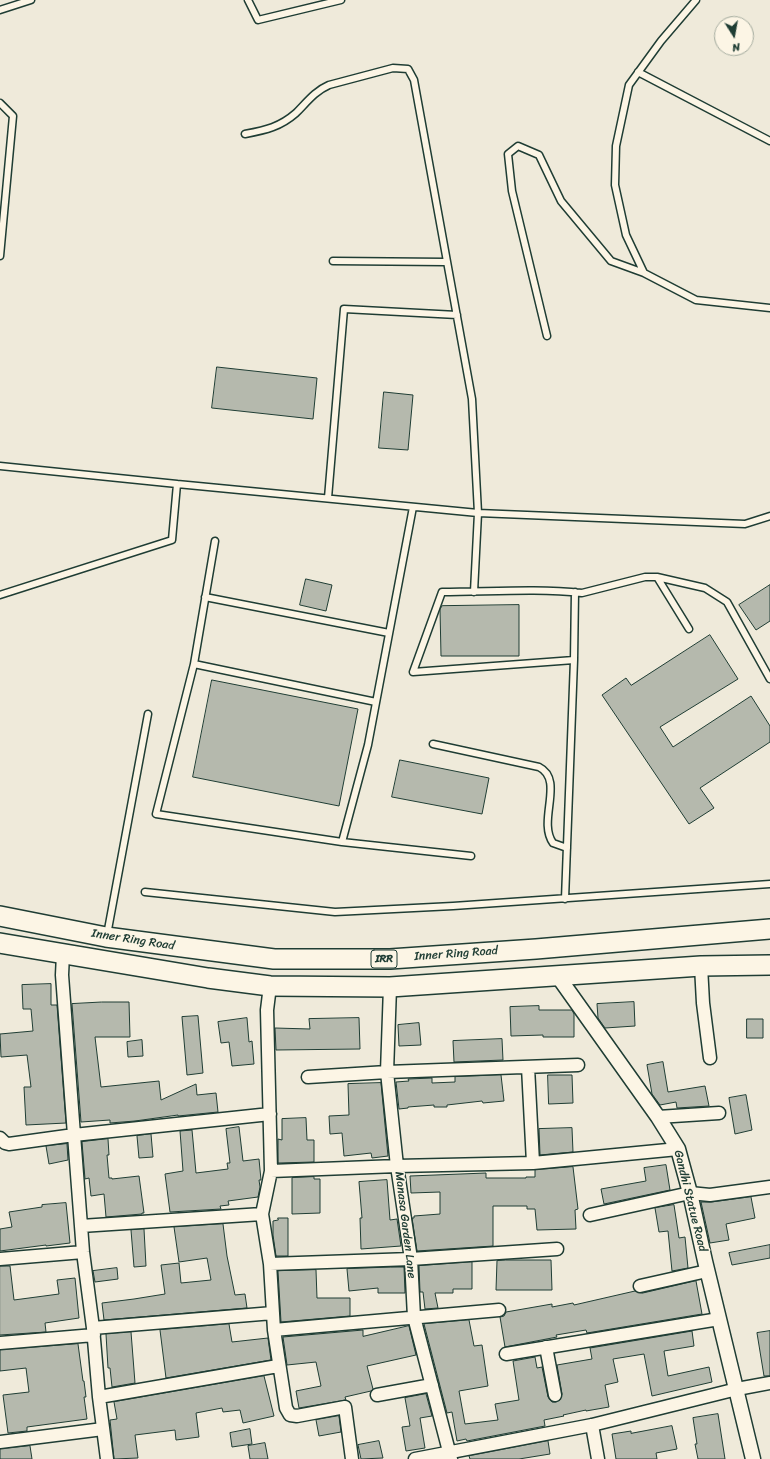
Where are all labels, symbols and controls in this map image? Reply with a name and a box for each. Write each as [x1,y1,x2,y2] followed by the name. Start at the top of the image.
[714,16,754,56] north arrow
[731,37,742,57] text: N
[90,926,176,954] street label: Inner Ring Road
[414,944,498,964] street label: Inner Ring Road
[371,950,397,968] road number: IRR
[670,1149,710,1253] street label: Gandhi Statue Road
[391,1171,419,1279] street label: Manasa Garden Lane

